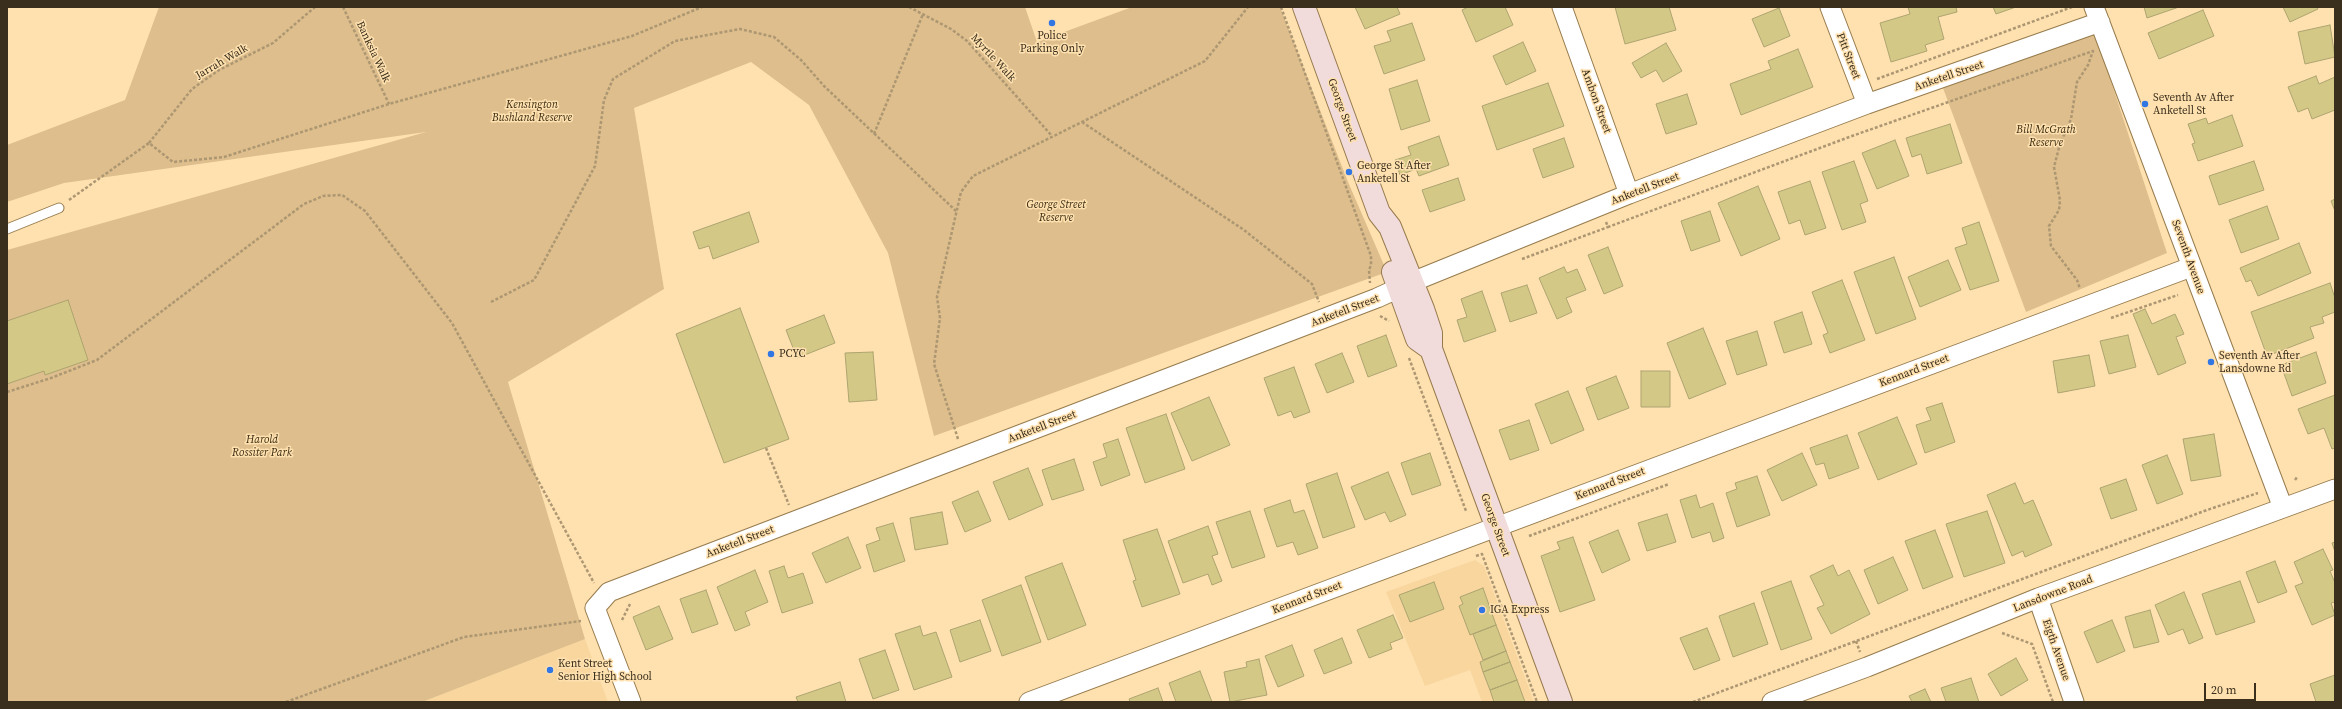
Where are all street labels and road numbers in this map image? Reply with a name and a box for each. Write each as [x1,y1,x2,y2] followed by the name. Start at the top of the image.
[353,19,393,85] street label: Banksia Walk
[1833,31,1863,81] street label: Pitt Street
[968,32,1018,84] street label: Myrtle Walk
[194,42,250,82] street label: Jarrah Walk
[1913,58,1985,94] street label: Anketell Street
[1578,67,1614,135] street label: Ambon Street
[1325,77,1359,143] street label: George Street
[1609,170,1681,208] street label: Anketell Street
[2169,218,2207,296] street label: Seventh Avenue
[1309,292,1381,330] street label: Anketell Street
[1877,352,1951,390] street label: Kennard Street
[1006,408,1078,446] street label: Anketell Street
[1573,465,1647,503] street label: Kennard Street
[1478,492,1512,558] street label: George Street
[704,523,776,561] street label: Anketell Street
[2011,573,2095,615] street label: Lansdowne Road
[1270,579,1344,617] street label: Kennard Street
[2039,617,2073,683] street label: Eigth Avenue

